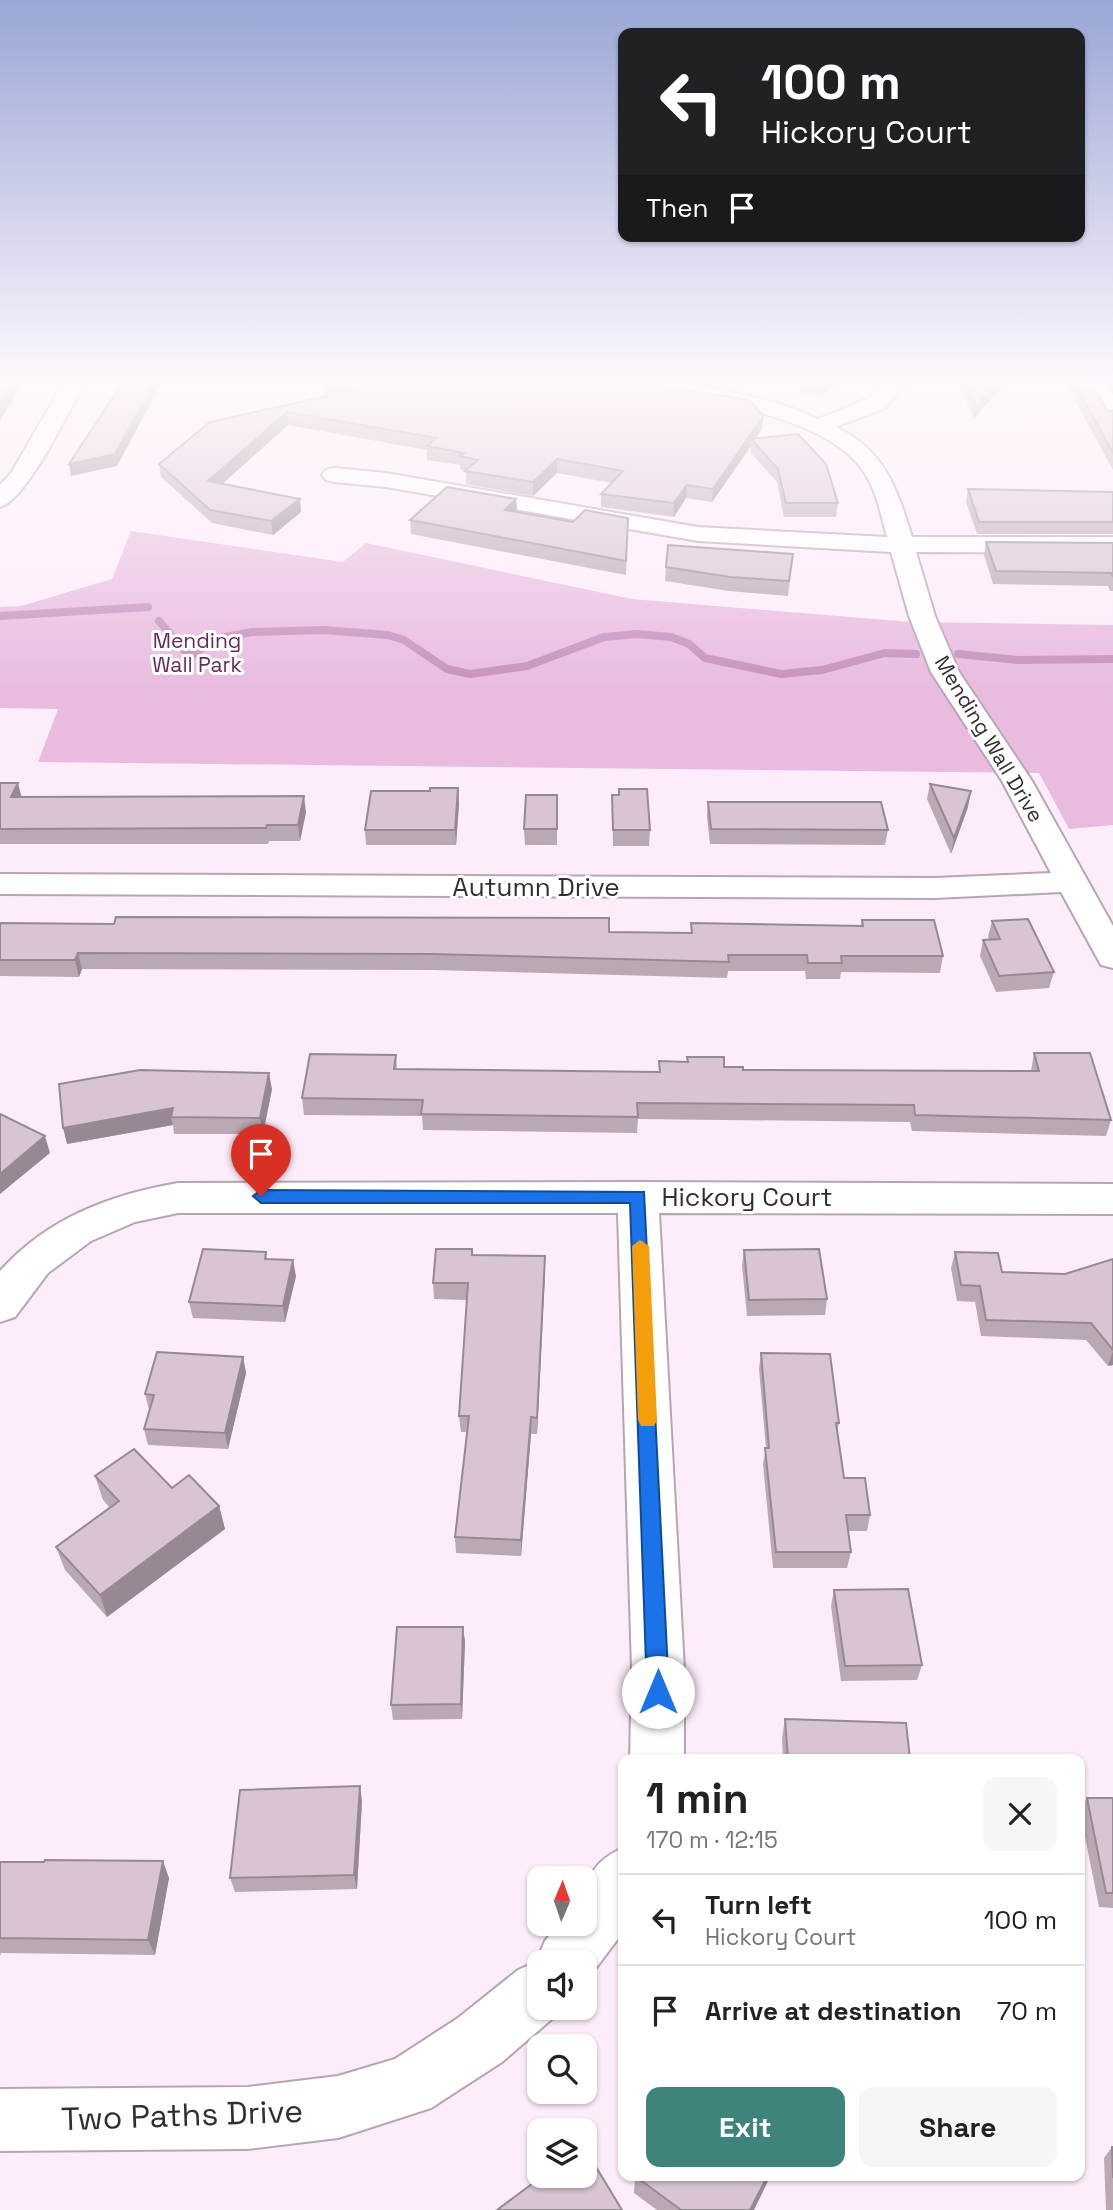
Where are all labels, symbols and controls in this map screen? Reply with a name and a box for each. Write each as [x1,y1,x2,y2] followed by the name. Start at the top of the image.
[761,51,901,113] text: 100 m
[646,56,737,147] icon: left
[761,112,972,152] text: Hickory Court
[723,189,761,227] icon: arrive
[646,191,709,225] text: Then
[152,627,242,678] park label: Mending Wall Park
[929,650,1050,827] street label: Mending Wall Drive
[452,870,620,904] street label: Autumn Drive
[231,1124,291,1196] pin
[242,1135,280,1173] icon: arrive
[661,1180,833,1214] street label: Hickory Court
[621,1655,695,1729] position arrow
[646,1772,749,1825] text: 1 min
[983,1777,1057,1851] button: close
[646,1825,778,1855] text: 170 m · 12:15
[527,1866,597,1936] north arrow
[527,1866,597,2188] map controls
[705,1888,812,1922] text: Turn left
[646,1901,684,1939] icon: left
[984,1903,1057,1937] text: 100 m
[705,1922,856,1952] text: Hickory Court
[527,1950,597,2020] button: sound
[646,1992,684,2030] icon: arrive
[705,1994,962,2028] text: Arrive at destination
[997,1994,1057,2028] text: 70 m
[527,2034,597,2104] button: search
[646,2087,845,2167] button: Exit
[859,2087,1057,2167] button: Share
[60,2091,304,2139] street label: Two Paths Drive
[527,2118,597,2188] button: layers

